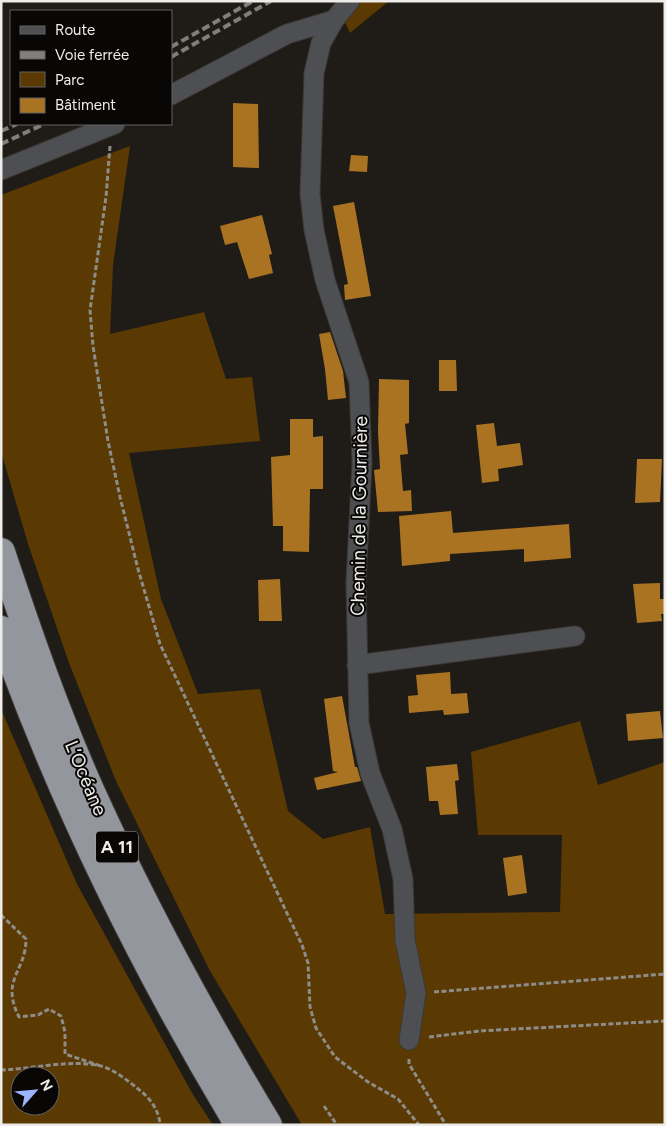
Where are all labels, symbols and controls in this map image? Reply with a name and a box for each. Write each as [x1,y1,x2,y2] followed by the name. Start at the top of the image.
[10,10,172,125] legend
[55,21,95,39] text: Route
[55,46,129,64] text: Voie ferrée
[55,71,84,89] text: Parc
[55,96,116,114] text: Bâtiment
[346,416,372,616] street label: Chemin de la Gournière
[60,737,112,819] street label: L’Océane
[96,832,138,862] road number: A 11
[10,1066,60,1116] north arrow
[36,1077,56,1094] text: N

